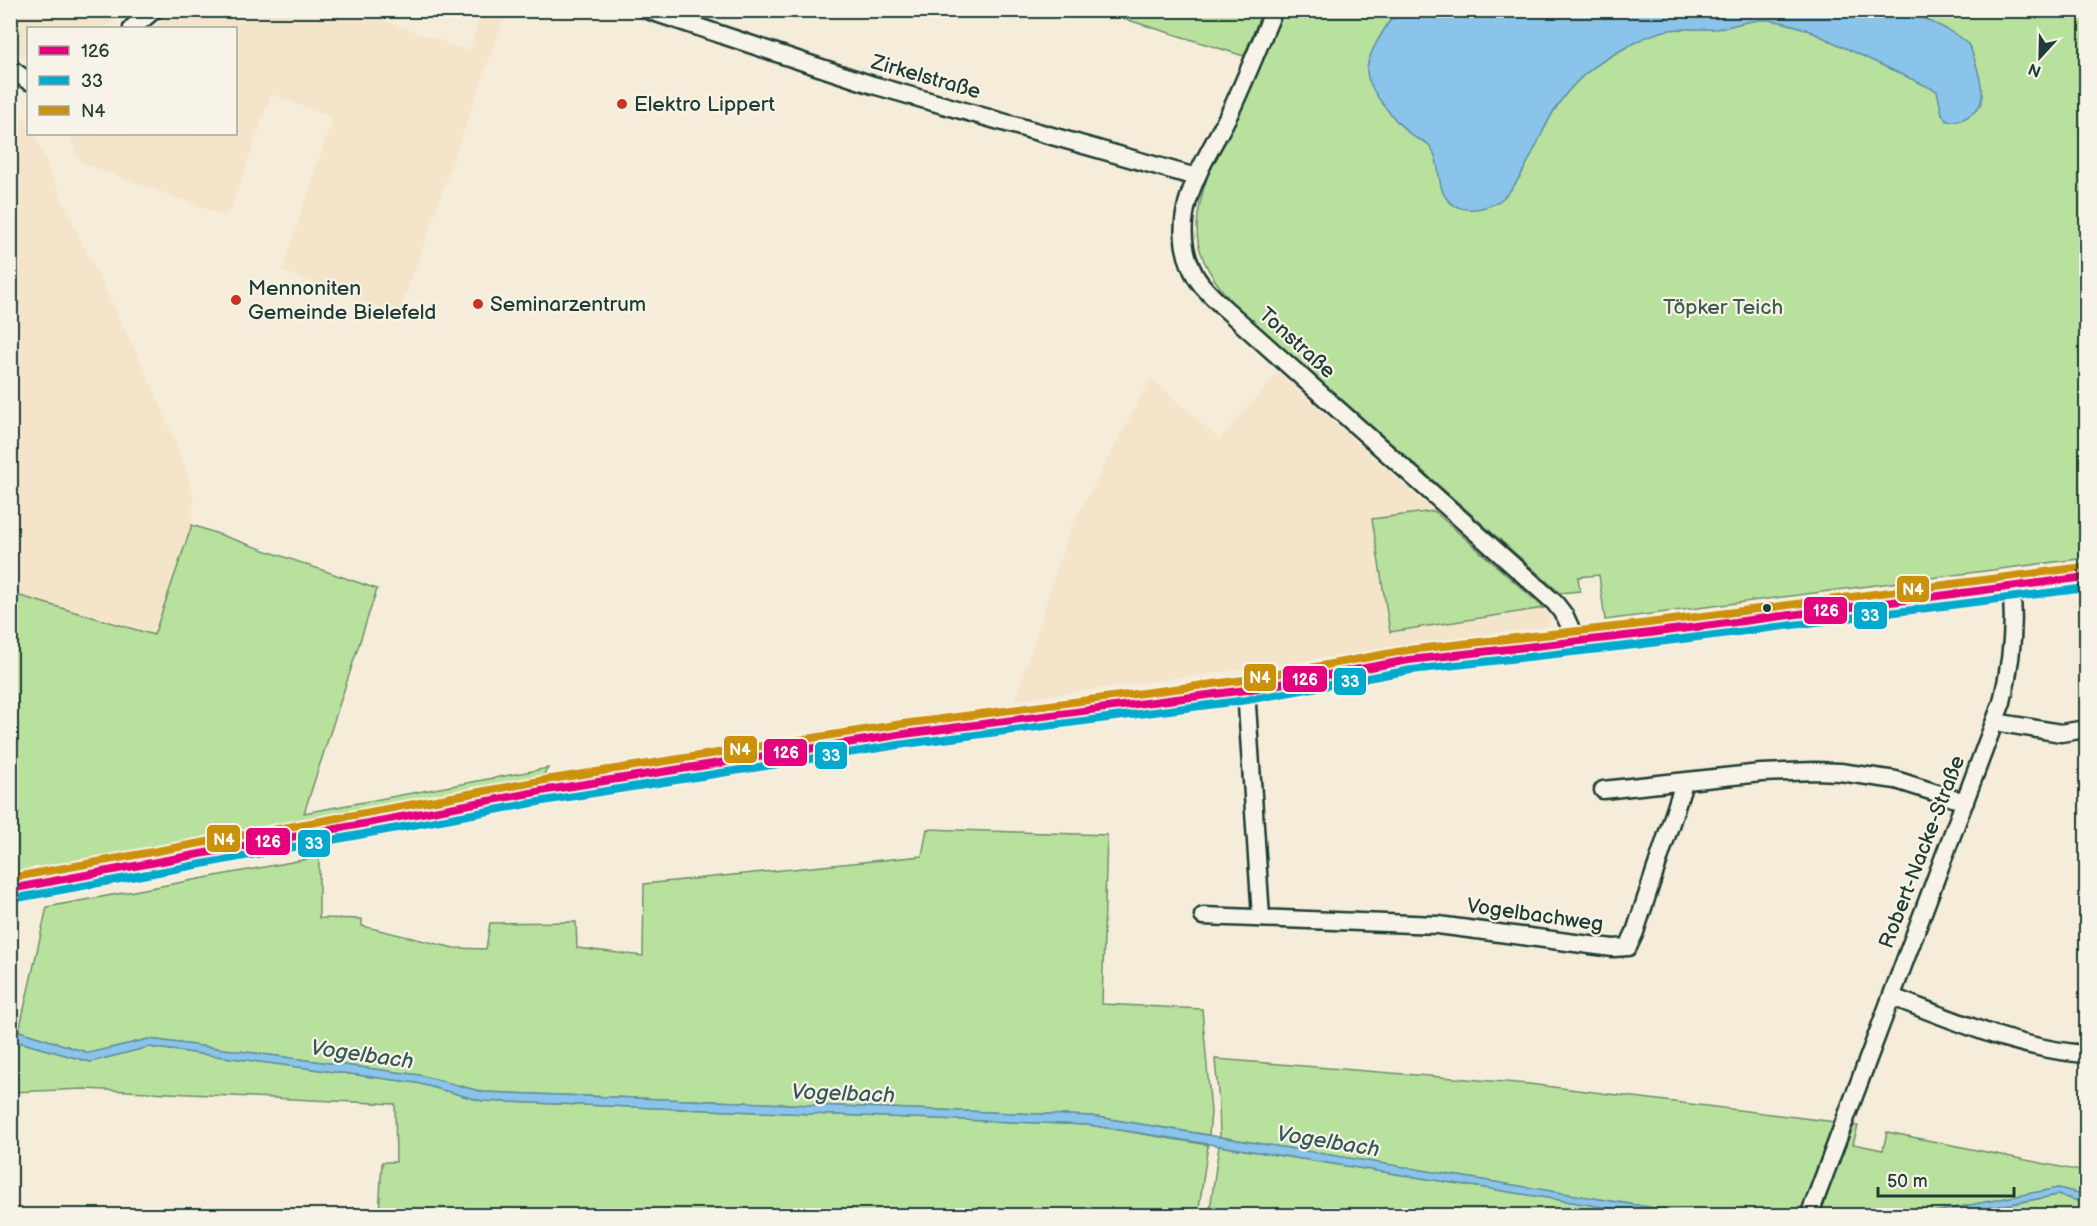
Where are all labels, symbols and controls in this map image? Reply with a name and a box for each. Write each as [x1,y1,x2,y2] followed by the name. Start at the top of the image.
[27,27,237,135] legend
[2010,27,2070,87] north arrow
[81,41,110,62] text: 126
[868,49,984,105] street label: Zirkelstraße
[2026,58,2044,81] text: N
[81,71,103,92] text: 33
[634,92,776,117] place label: Elektro Lippert
[615,97,629,111] marker: Elektro Lippert
[81,101,106,122] text: N4
[248,276,436,325] place label: Mennoniten Gemeinde Bielefeld
[490,292,646,317] place label: Seminarzentrum
[229,293,243,307] marker: Mennoniten Gemeinde Bielefeld
[1663,295,1783,320] park label: Töpker Teich
[471,297,485,311] marker: Seminarzentrum
[1254,302,1340,384] street label: Tonstraße
[1896,575,1930,603] line badge: N4
[1902,581,1924,600] text: N4
[1803,596,1848,625] line badge: 126
[1853,601,1888,630] line badge: 33
[1761,602,1773,614] unlabelled marker
[1813,602,1839,621] text: 126
[1861,607,1879,626] text: 33
[1243,663,1277,692] line badge: N4
[1282,665,1328,693] line badge: 126
[1333,667,1367,696] line badge: 33
[1249,669,1271,688] text: N4
[1292,671,1318,690] text: 126
[1341,673,1359,692] text: 33
[723,735,758,764] line badge: N4
[763,738,808,767] line badge: 126
[729,741,751,760] text: N4
[814,741,848,770] line badge: 33
[773,744,799,763] text: 126
[822,747,840,766] text: 33
[1874,752,1970,952] street label: Robert-Nacke-Straße
[206,824,241,853] line badge: N4
[245,827,291,856] line badge: 126
[297,829,331,858] line badge: 33
[213,831,235,850] text: N4
[255,833,281,852] text: 126
[305,835,323,854] text: 33
[1465,893,1605,937] street label: Vogelbachweg
[309,1034,415,1076] water label: Vogelbach
[791,1079,895,1109] water label: Vogelbach
[1275,1121,1381,1163] water label: Vogelbach
[1878,1160,2014,1198] scale bar
[1887,1171,1928,1192] text: 50 m

